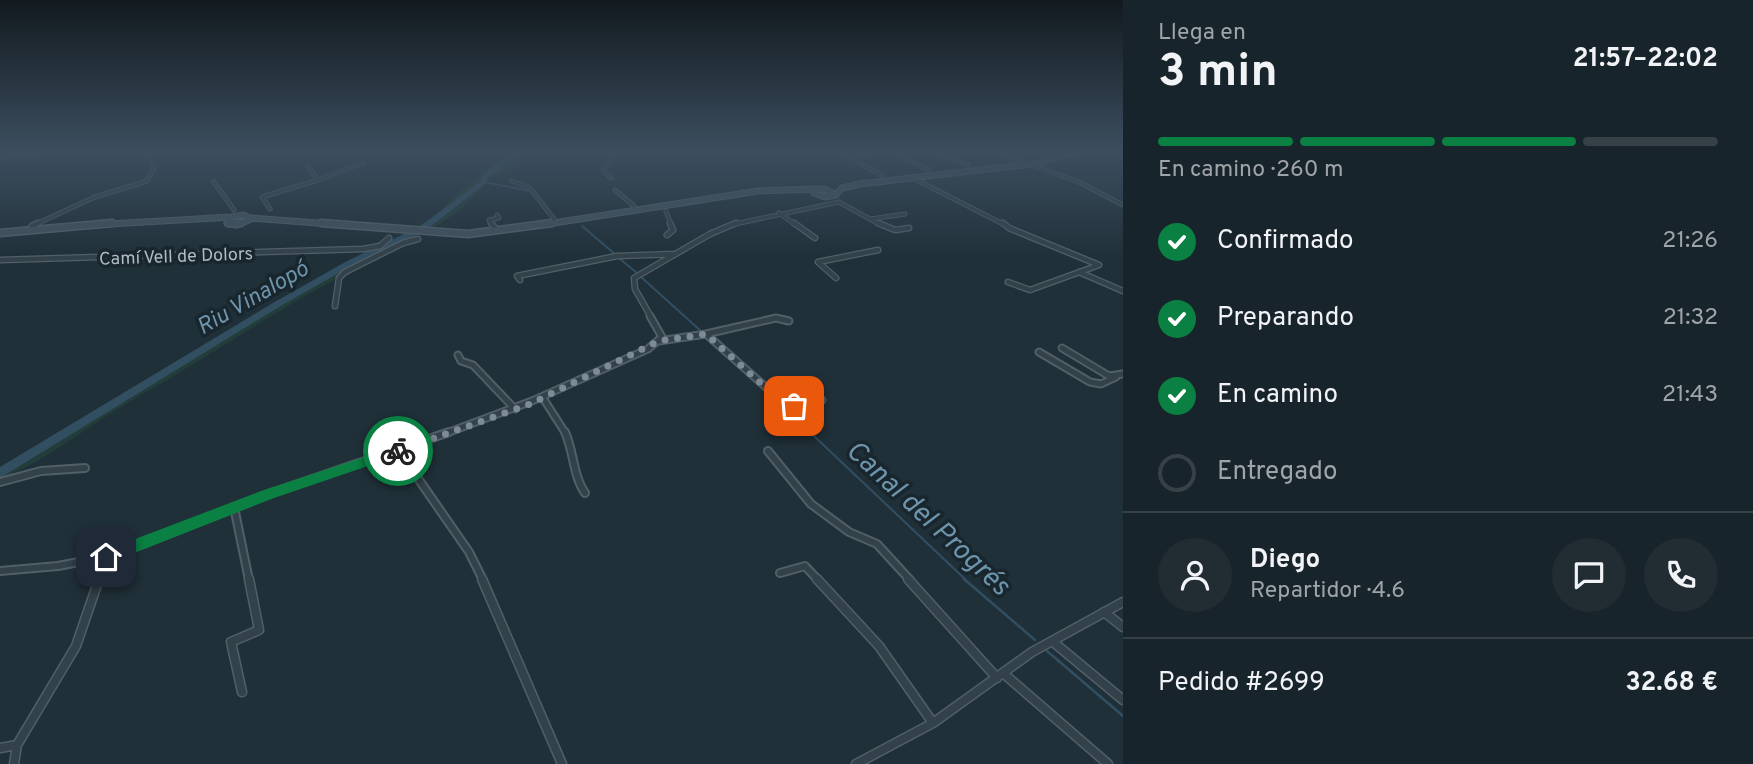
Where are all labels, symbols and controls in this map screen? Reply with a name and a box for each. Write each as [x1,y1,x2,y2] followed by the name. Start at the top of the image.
[1158,19,1246,48] text: Llega en
[1573,43,1718,76] text: 21:57–22:02
[1158,44,1278,103] text: 3 min
[1158,156,1343,185] text: En camino · 260 m
[1158,223,1196,261] icon: check
[1217,225,1354,258] text: Confirmado
[1662,227,1718,256] text: 21:26
[99,243,253,272] street label: Camí Vell de Dolors
[192,255,316,343] water label: Riu Vinalopó
[1158,300,1196,338] icon: check
[1217,302,1354,335] text: Preparando
[1663,304,1718,333] text: 21:32
[764,376,824,436] pin
[1158,377,1196,415] icon: check
[1217,379,1338,412] text: En camino
[1662,381,1718,410] text: 21:43
[775,387,813,425] icon: bag
[363,416,433,486] courier
[379,432,417,470] icon: bike
[837,434,1017,605] water label: Canal del Progrés
[1217,456,1337,489] text: Entregado
[76,527,136,587] pin
[87,538,125,576] icon: home
[1158,538,1232,612] button: person
[1552,538,1626,612] button: chat
[1644,538,1718,612] button: phone
[1250,544,1320,577] text: Diego
[1250,577,1405,606] text: Repartidor · 4.6
[1158,667,1325,700] text: Pedido #2699
[1625,667,1718,700] text: 32.68 €

